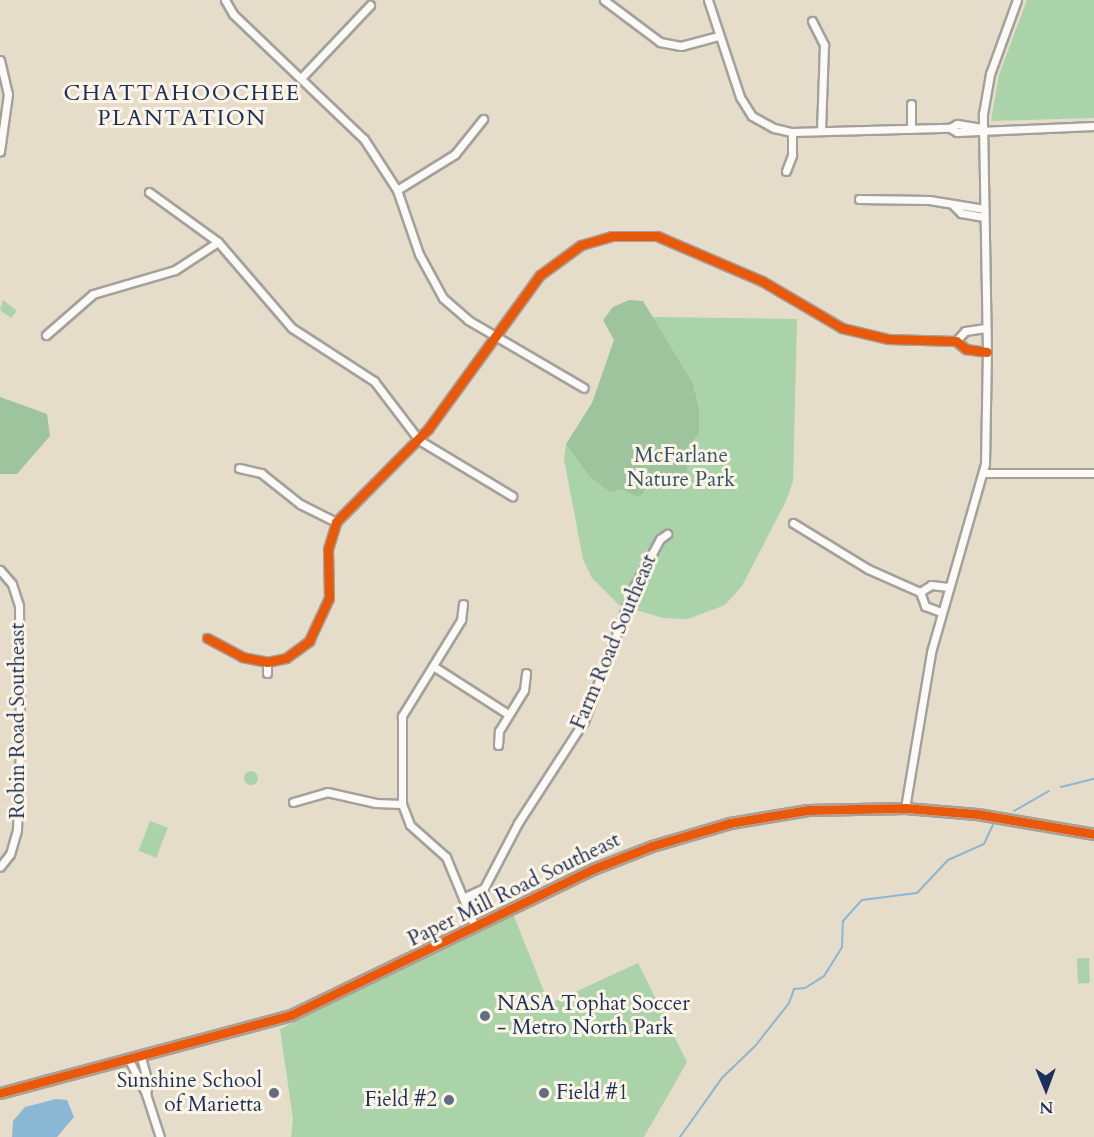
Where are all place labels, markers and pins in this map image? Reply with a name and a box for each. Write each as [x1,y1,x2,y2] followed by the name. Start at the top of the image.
[497,991,690,1041] place label: NASA Tophat Soccer - Metro North Park
[478,1009,492,1023] marker: NASA Tophat Soccer - Metro North Park
[117,1068,262,1118] place label: Sunshine School of Marietta
[556,1080,629,1106] place label: Field #1
[267,1086,281,1100] marker: Sunshine School of Marietta
[537,1086,551,1100] marker: Field #1
[364,1087,437,1113] place label: Field #2
[442,1093,456,1107] marker: Field #2

